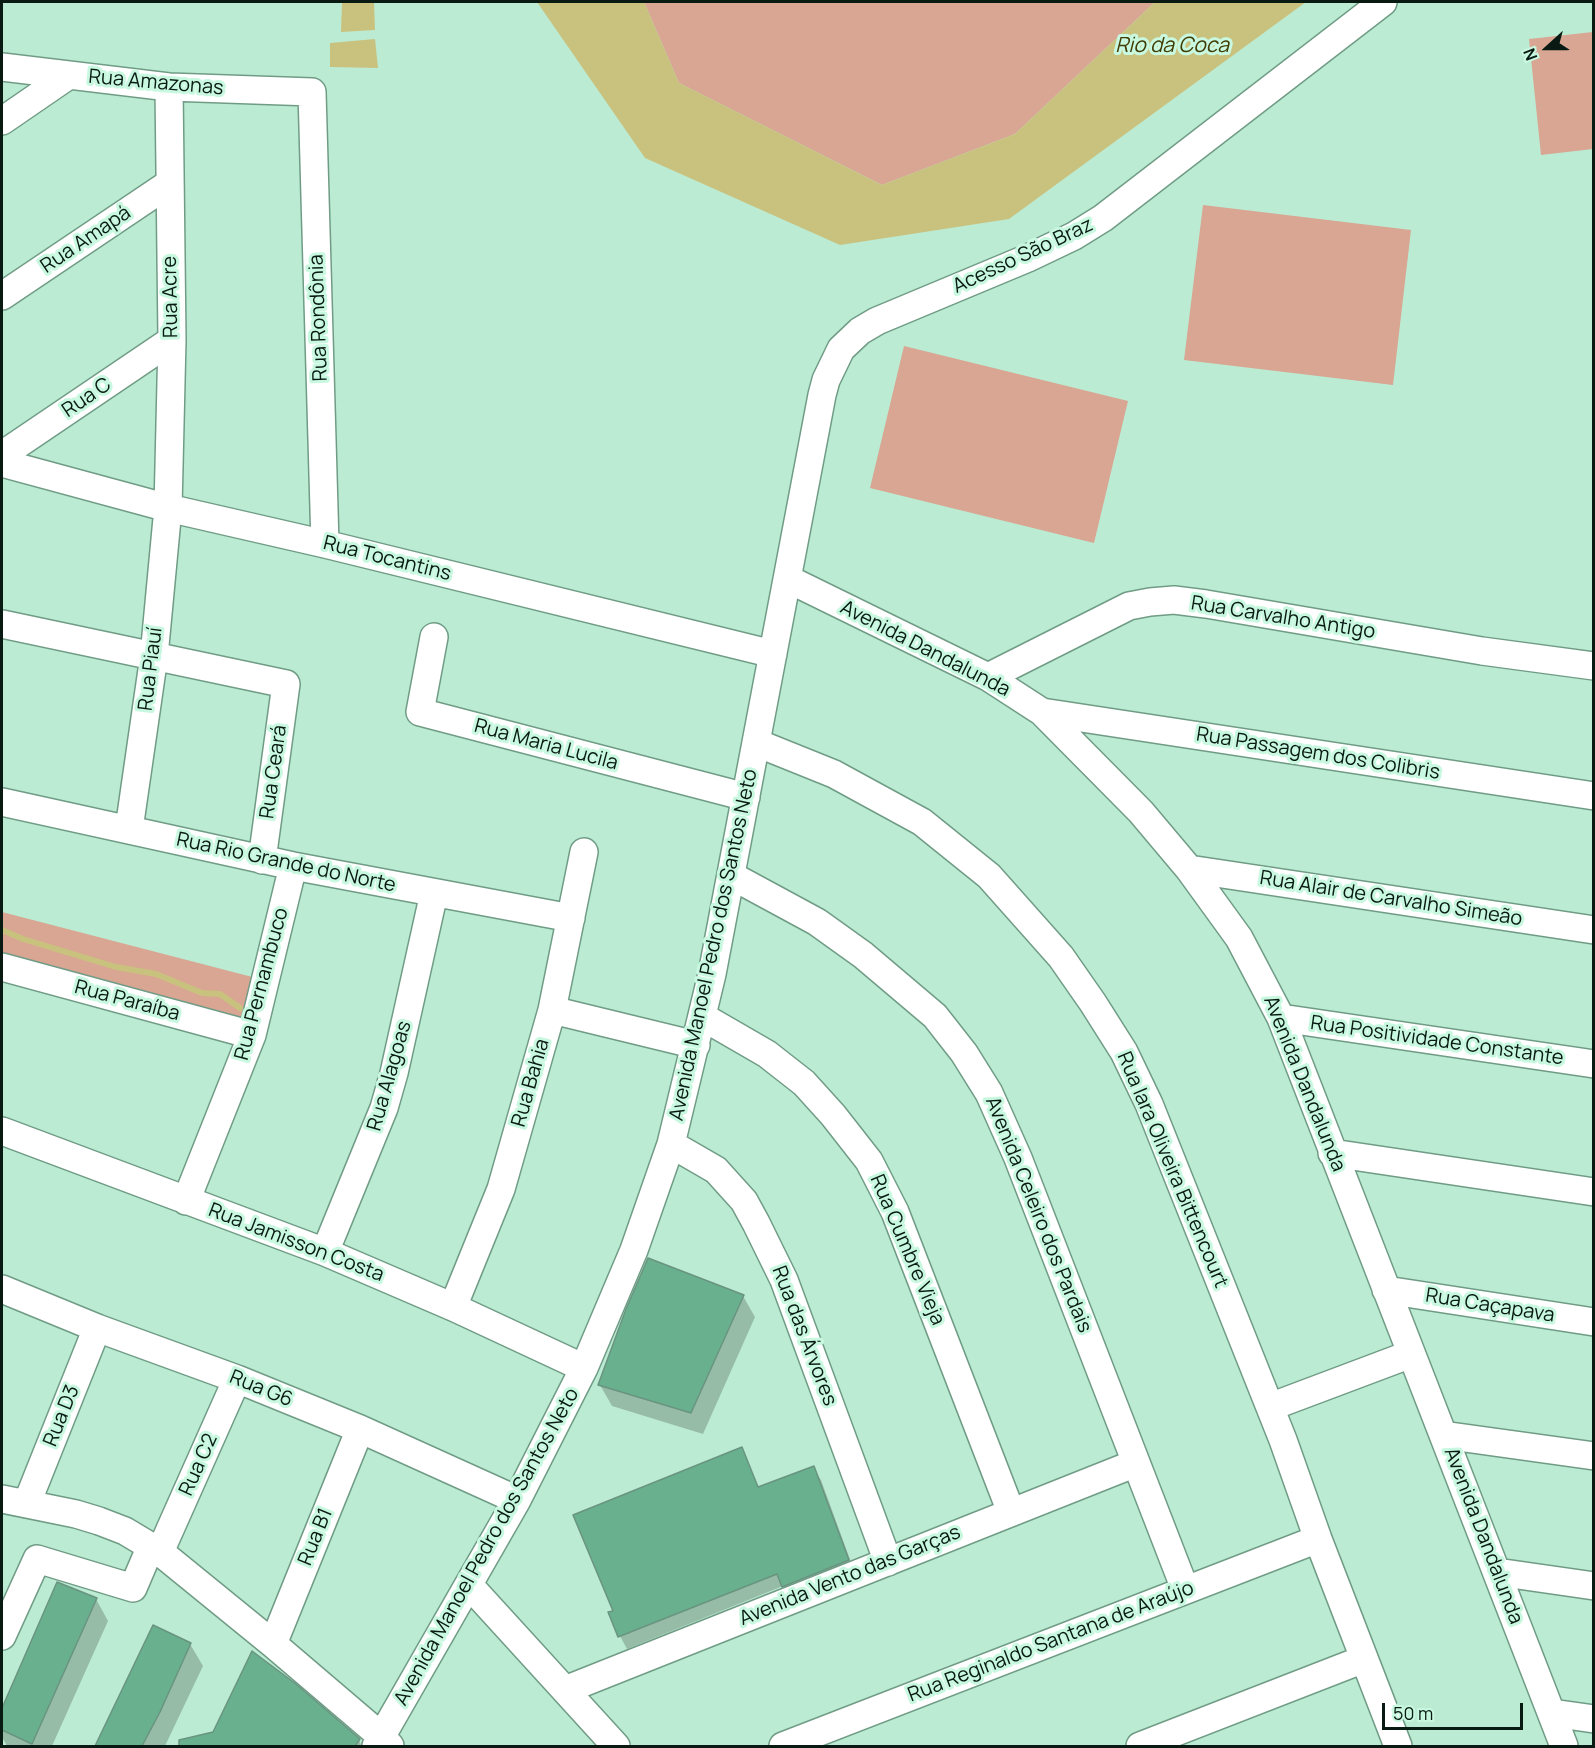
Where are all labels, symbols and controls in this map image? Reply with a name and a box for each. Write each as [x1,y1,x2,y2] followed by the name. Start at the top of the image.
[1517,18,1577,78] north arrow
[1115,33,1229,59] water label: Rio da Coca
[1518,45,1543,64] text: N
[87,65,225,101] street label: Rua Amazonas
[36,201,136,279] street label: Rua Amapá
[949,213,1097,299] street label: Acesso São Braz
[305,254,333,382] street label: Rua Rondônia
[158,256,184,338] street label: Rua Acre
[58,373,116,423] street label: Rua C
[321,532,453,586] street label: Rua Tocantins
[1189,592,1377,644] street label: Rua Carvalho Antigo
[836,596,1014,702] street label: Avenida Dandalunda
[134,626,168,712] street label: Rua Piauí
[472,714,620,776] street label: Rua Maria Lucila
[1194,723,1442,785] street label: Rua Passagem dos Colibris
[256,724,292,820] street label: Rua Ceará
[665,767,763,1123] street label: Avenida Manoel Pedro dos Santos Neto
[174,828,398,898] street label: Rua Rio Grande do Norte
[1258,866,1524,932] street label: Rua Alair de Carvalho Simeão
[230,905,294,1063] street label: Rua Pernambuco
[72,975,182,1027] street label: Rua Paraíba
[1258,993,1350,1175] street label: Avenida Dandalunda
[1309,1011,1565,1071] street label: Rua Positividade Constante
[363,1018,417,1134] street label: Rua Alagoas
[507,1036,555,1130] street label: Rua Bahia
[1111,1048,1233,1292] street label: Rua Iara Oliveira Bittencourt
[980,1094,1096,1336] street label: Avenida Celeiro dos Pardais
[864,1171,950,1329] street label: Rua Cumbre Vieja
[205,1198,387,1288] street label: Rua Jamisson Costa
[766,1263,842,1409] street label: Rua das Árvores
[1424,1284,1556,1328] street label: Rua Caçapava
[226,1365,296,1413] street label: Rua G6
[39,1382,85,1450] street label: Rua D3
[390,1384,584,1710] street label: Avenida Manoel Pedro dos Santos Neto
[175,1430,223,1500] street label: Rua C2
[1438,1444,1528,1628] street label: Avenida Dandalunda
[294,1505,338,1569] street label: Rua B1
[736,1521,964,1631] street label: Avenida Vento das Garças
[905,1576,1197,1708] street label: Rua Reginaldo Santana de Araújo
[1385,1691,1526,1729] scale bar
[1393,1701,1433,1725] text: 50 m

